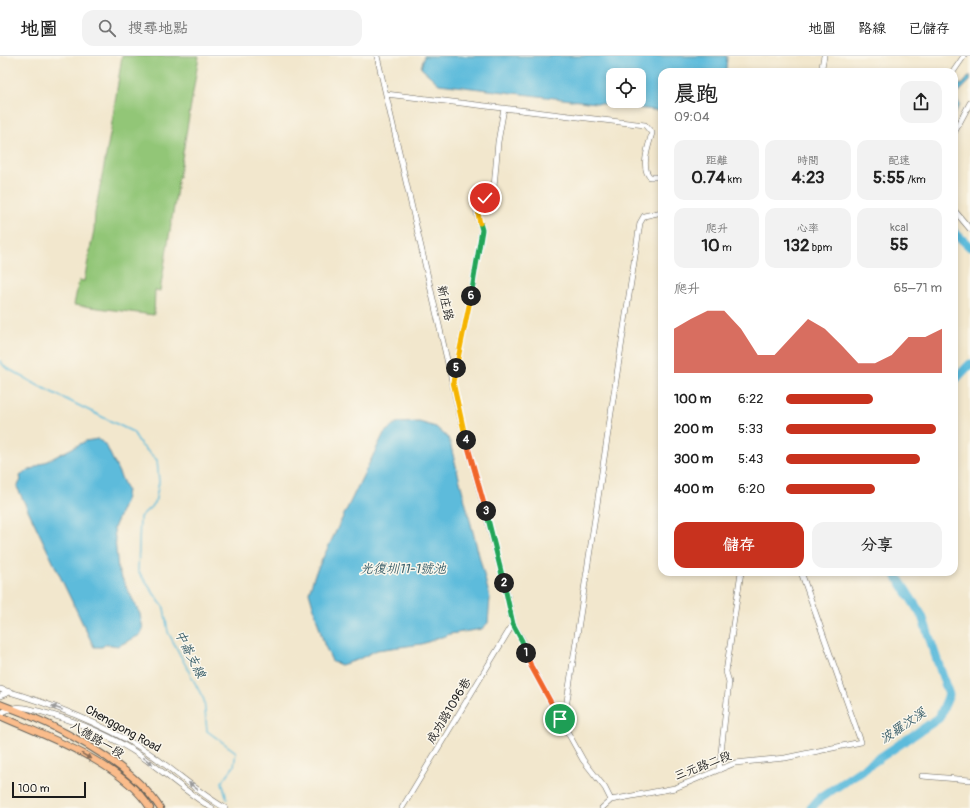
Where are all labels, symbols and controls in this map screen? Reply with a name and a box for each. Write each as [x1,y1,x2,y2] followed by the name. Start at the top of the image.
[82,10,362,46] search box
[20,17,58,41] text: 地圖
[96,17,118,39] icon: search
[128,19,188,38] text: 搜尋地點
[808,20,836,37] text: 地圖
[858,20,886,37] text: 路線
[908,20,950,37] text: 已儲存
[606,68,646,108] map controls
[606,68,646,108] button: locate
[674,80,718,108] text: 晨跑
[900,81,942,123] button: share
[674,109,709,125] text: 09:04
[706,154,728,167] text: 距離
[797,154,819,167] text: 時間
[888,154,910,167] text: 配速
[691,167,725,188] text: 0.74
[792,167,824,188] text: 4:23
[873,167,905,188] text: 5:55
[725,173,742,186] text: km
[905,173,926,186] text: /km
[468,181,502,215] pin
[474,187,496,209] icon: check
[890,221,908,234] text: kcal
[706,222,728,235] text: 爬升
[797,222,819,235] text: 心率
[890,234,909,255] text: 55
[701,235,720,256] text: 10
[784,235,809,256] text: 132
[720,241,732,254] text: m
[809,241,832,254] text: bpm
[893,280,942,296] text: 65–71 m
[674,281,700,297] text: 爬升
[434,284,456,322] street label: 新庄路
[461,286,481,306] pin: 6
[468,289,474,302] text: 6
[446,358,466,378] pin: 5
[453,361,459,374] text: 5
[674,391,711,407] text: 100 m
[738,391,764,407] text: 6:22
[674,421,713,437] text: 200 m
[738,421,763,437] text: 5:33
[456,430,476,450] pin: 4
[463,433,469,446] text: 4
[674,451,713,467] text: 300 m
[738,451,763,467] text: 5:43
[674,481,714,497] text: 400 m
[738,481,765,497] text: 6:20
[476,501,496,521] pin: 3
[483,504,489,517] text: 3
[674,522,804,568] button: 儲存
[812,522,942,568] button: 分享
[360,561,447,577] water label: 光復圳11-1號池
[494,573,514,593] pin: 2
[501,576,507,589] text: 2
[171,627,209,682] water label: 中崙支線
[516,643,536,663] pin: 1
[524,646,528,659] text: 1
[423,675,475,747] street label: 成功路1096巷
[83,702,164,756] street label: Chenggong Road
[543,702,577,736] pin
[51,704,63,710] one-way arrow
[877,704,930,747] water label: 波羅汶溪
[549,708,571,730] icon: arrive
[67,718,127,762] street label: 八德路一段
[672,748,734,784] street label: 三元路二段
[81,752,91,760] one-way arrow
[143,757,154,765] one-way arrow
[12,780,86,799] scale bar
[18,782,49,795] text: 100 m
[188,782,198,790] one-way arrow

